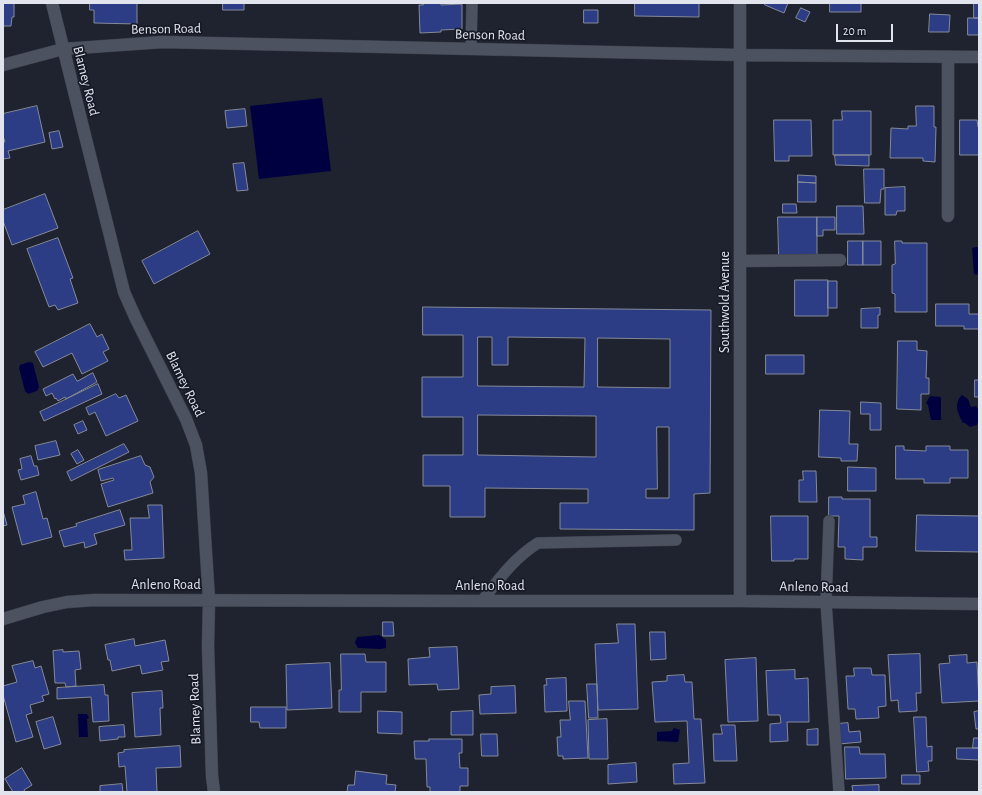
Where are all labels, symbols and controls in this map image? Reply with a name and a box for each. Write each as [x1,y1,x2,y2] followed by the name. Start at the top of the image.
[838,16,895,42] scale bar
[131,20,201,38] street label: Benson Road
[843,25,866,37] text: 20 m
[455,26,525,44] street label: Benson Road
[69,44,103,118] street label: Blamey Road
[717,251,733,353] street label: Southwold Avenue
[162,348,208,420] street label: Blamey Road
[131,577,201,593] street label: Anleno Road
[455,578,525,594] street label: Anleno Road
[779,578,849,596] street label: Anleno Road
[185,673,205,745] street label: Blamey Road

